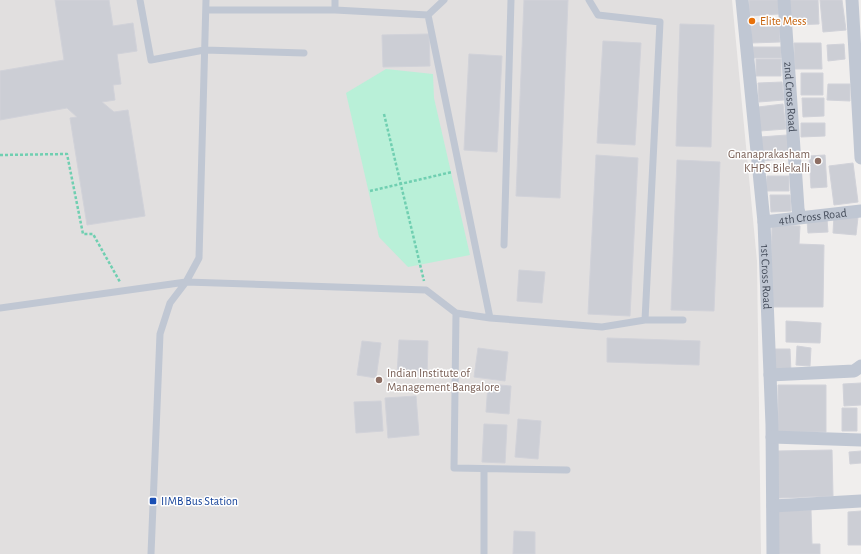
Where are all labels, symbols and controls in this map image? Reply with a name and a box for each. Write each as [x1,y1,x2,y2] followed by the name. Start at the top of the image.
[760,15,806,27] place label: Elite Mess
[747,16,757,26] marker: Elite Mess
[782,61,799,132] street label: 2nd Cross Road
[728,148,810,174] place label: Gnanaprakasham KHPS Bilekalli
[813,156,823,166] marker: Gnanaprakasham KHPS Bilekalli
[778,207,847,226] street label: 4th Cross Road
[759,244,773,310] street label: 1st Cross Road
[387,367,499,393] place label: Indian Institute of Management Bangalore
[374,375,384,385] marker: Indian Institute of Management Bangalore
[161,495,238,507] place label: IIMB Bus Station
[148,496,158,506] marker: IIMB Bus Station

